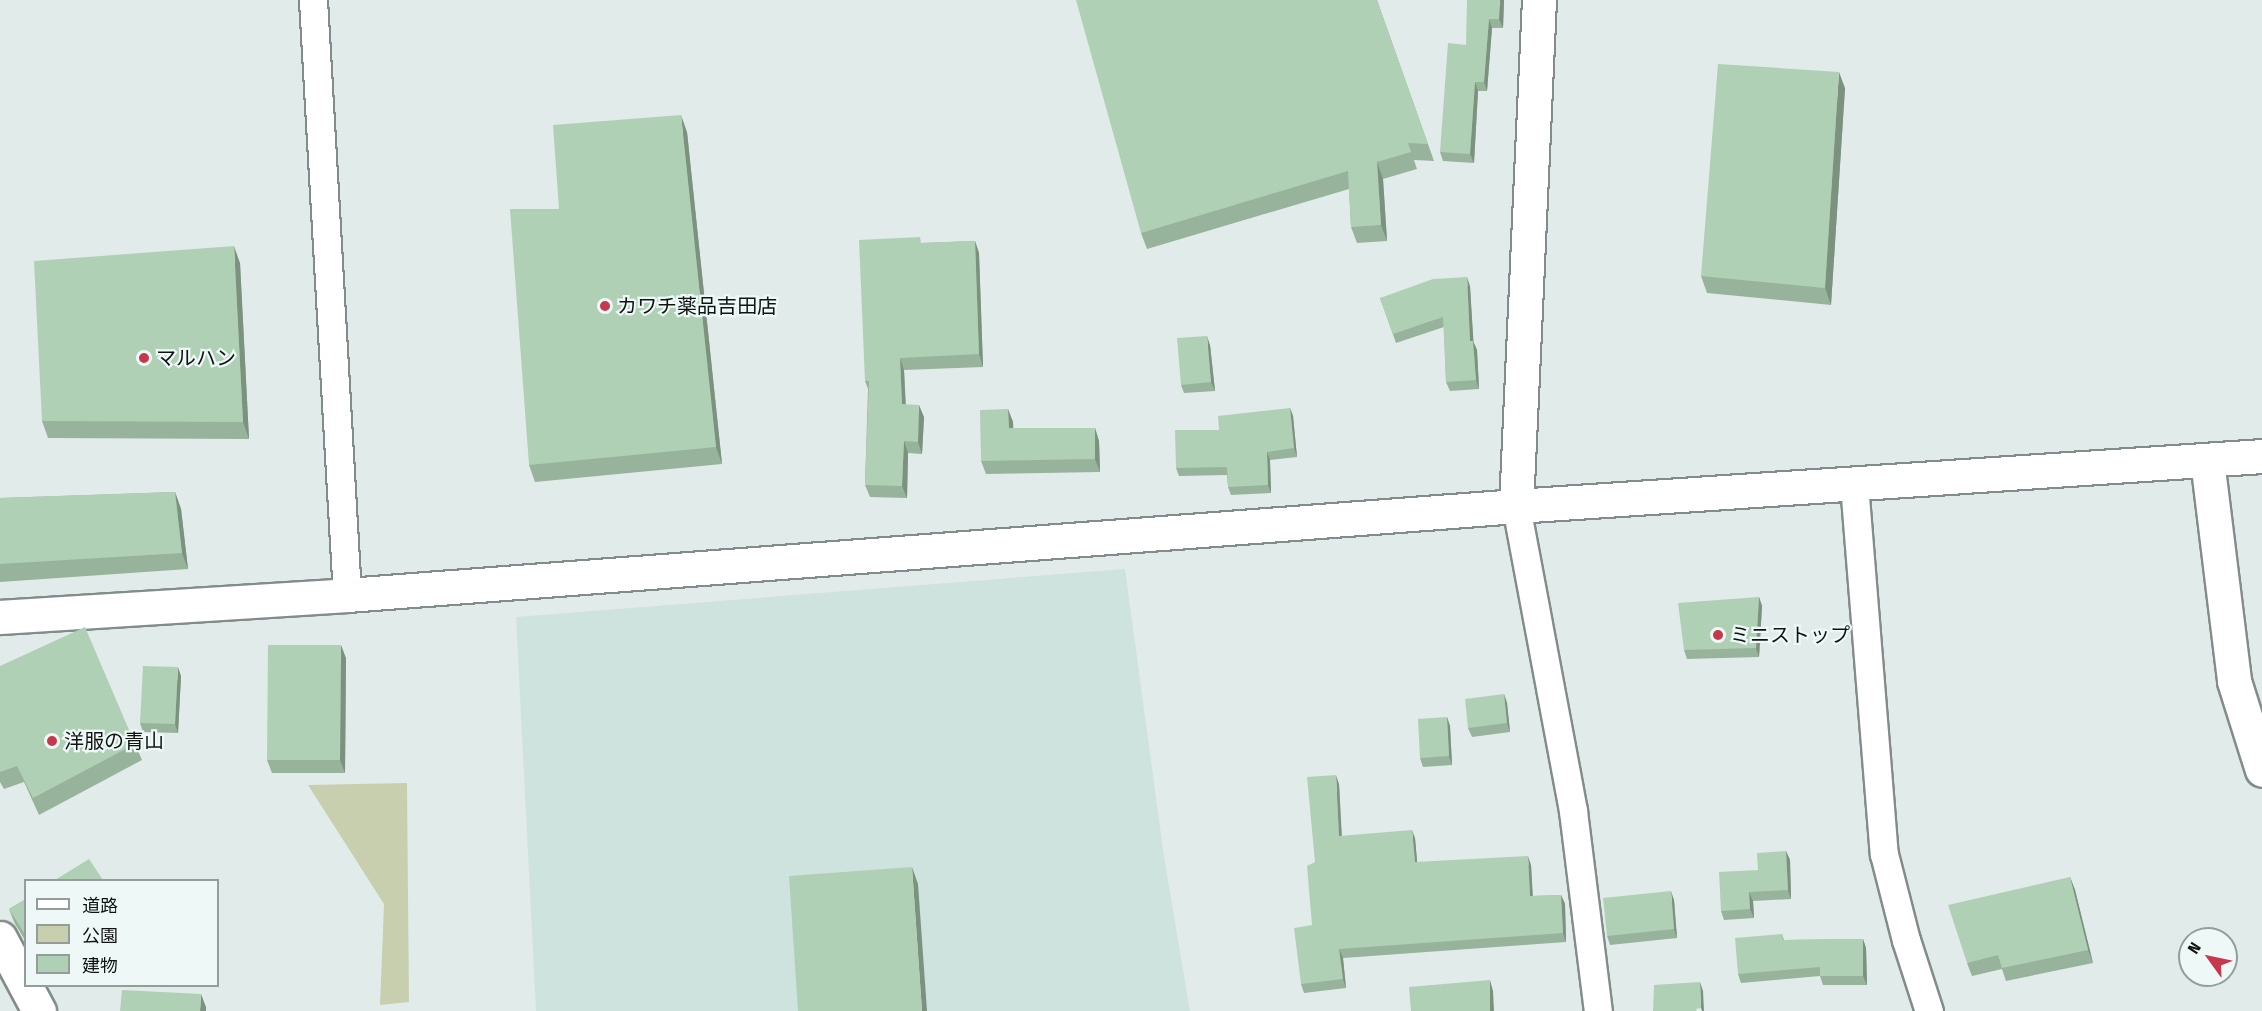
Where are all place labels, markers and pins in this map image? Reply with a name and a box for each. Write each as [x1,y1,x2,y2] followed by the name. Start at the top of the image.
[617,294,777,318] place label: カワチ薬品吉田店
[598,299,612,313] marker: カワチ薬品吉田店
[156,346,236,370] place label: マルハン
[137,351,151,365] marker: マルハン
[1730,623,1850,647] place label: ミニストップ
[1711,628,1725,642] marker: ミニストップ
[64,729,164,753] place label: 洋服の青山
[45,734,59,748] marker: 洋服の青山

